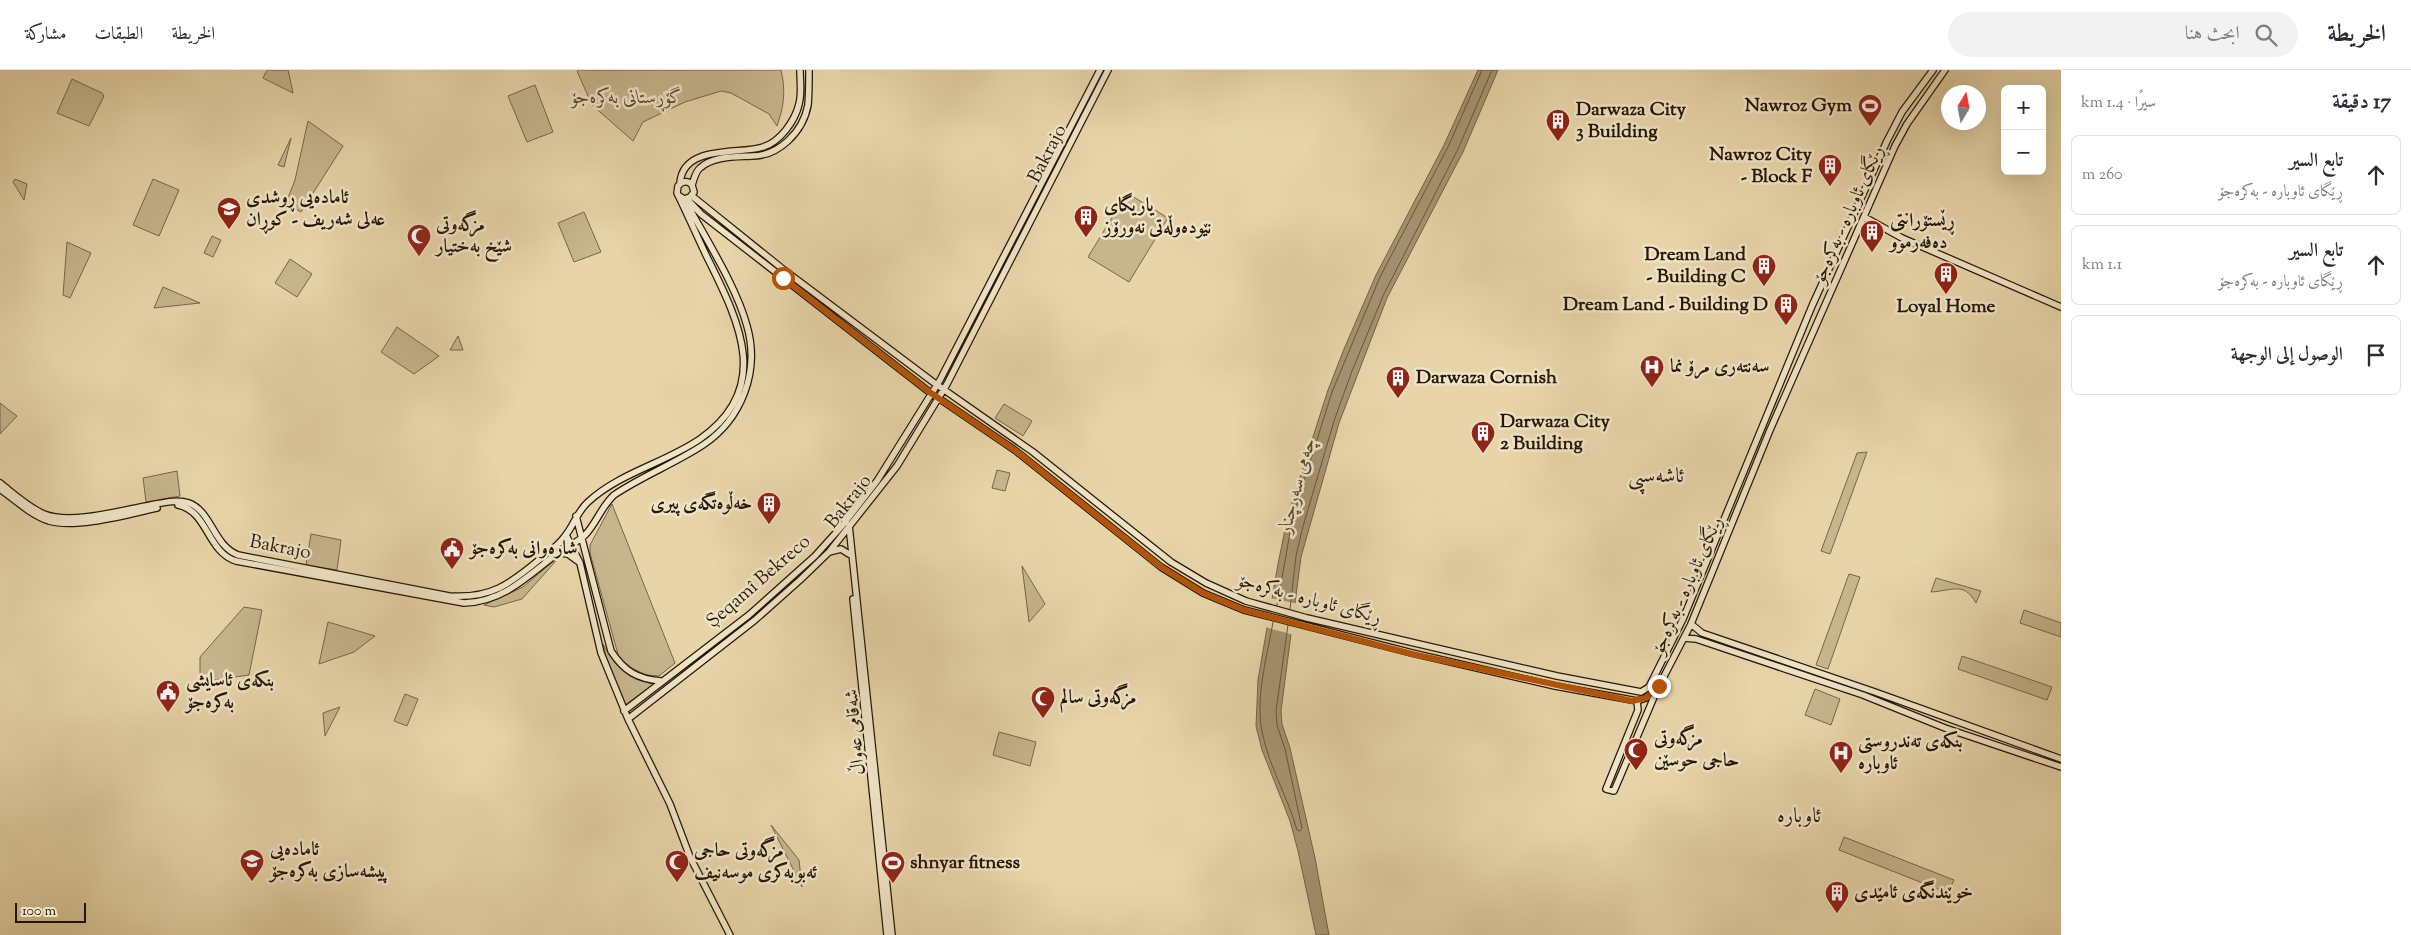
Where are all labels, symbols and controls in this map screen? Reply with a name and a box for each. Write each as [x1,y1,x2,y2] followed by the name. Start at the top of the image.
[1948,12,2298,57] search box
[2328,18,2386,52] text: الخريطة
[2185,21,2240,48] text: ابحث هنا
[2252,21,2280,49] icon: search
[25,22,66,48] text: مشاركة
[94,22,143,48] text: الطبقات
[171,22,215,48] text: الخريطة
[570,85,683,112] park label: گۆڕستانی بەکرەجۆ
[1941,85,1986,130] north arrow
[2001,85,2046,175] map controls
[2001,85,2046,130] button: +
[2332,88,2391,118] text: 17 دقيقة
[2081,92,2156,115] text: سيرًا · 1.4 km
[1745,93,1852,120] place label: Nawroz Gym
[1857,93,1883,127] sports icon: Nawroz Gym
[1576,97,1686,146] place label: Darwaza City 3 Building
[1545,108,1571,142] building icon: Darwaza City 3 Building
[1022,120,1074,188] street label: Bakrajo
[2001,130,2046,175] button: −
[1805,141,1891,290] street label: ڕێگای ئاوبارە - بەکرەجۆ
[1709,142,1813,191] place label: Nawroz City - Block F
[2289,148,2343,175] text: تابع السير
[1817,153,1843,187] building icon: Nawroz City - Block F
[2362,161,2390,189] icon: ahead
[2082,164,2123,187] text: 260 m
[2218,181,2343,204] text: ڕێگای ئاوبارە - بەکرەجۆ
[246,185,385,235] place label: ئامادەیی ڕوشدی عەلی شەریف - کوڕان
[1102,192,1212,242] place label: یاریگای نێودەوڵەتی نەورۆز
[216,196,242,230] school or university icon: ئامادەیی ڕوشدی عەلی شەریف - کوڕان
[1073,204,1099,238] building icon: یاریگای نێودەوڵەتی نەورۆز
[1888,208,1955,257] place label: ڕێستۆرانتی دەفەرموو
[434,210,512,263] place label: مزگەوتی شێخ بەختیار
[1859,219,1885,253] building icon: ڕێستۆرانتی دەفەرموو
[406,223,432,257] mosque icon: مزگەوتی شێخ بەختیار
[2289,238,2343,265] text: تابع السير
[1644,242,1746,291] place label: Dream Land - Building C
[2362,251,2390,279] icon: ahead
[1751,253,1777,287] building icon: Dream Land - Building C
[2082,254,2122,277] text: 1.1 km
[1933,261,1959,295] building icon: Loyal Home
[772,267,795,290] route start
[2218,271,2343,294] text: ڕێگای ئاوبارە - بەکرەجۆ
[1563,292,1768,319] place label: Dream Land - Building D
[1773,292,1799,326] building icon: Dream Land - Building D
[1897,294,1995,321] place label: Loyal Home
[2362,341,2390,369] icon: arrive
[2231,342,2343,369] text: الوصول إلى الوجهة
[1639,354,1665,388] hospital icon: سەنتەرى مرۆ نما
[1670,354,1770,381] place label: سەنتەرى مرۆ نما
[1385,365,1411,399] building icon: Darwaza Cornish
[1416,365,1558,392] place label: Darwaza Cornish
[1500,409,1610,458] place label: Darwaza City 2 Building
[1470,420,1496,454] building icon: Darwaza City 2 Building
[1271,435,1325,539] water label: چەمی سەرچنار
[1628,462,1685,495] district label: ئاشەسپی
[819,469,879,535] street label: Bakrajo
[650,491,752,518] place label: خەڵوەتگەی پیری
[756,491,782,525] building icon: خەڵوەتگەی پیری
[1644,512,1730,661] street label: ڕێگای ئاوبارە - بەکرەجۆ
[247,529,313,567] street label: Bakrajo
[701,529,817,635] street label: Şeqamî Bekreco
[439,536,465,570] public building icon: شارەوانی بەکرەجۆ
[468,536,578,563] place label: شارەوانی بەکرەجۆ
[1232,566,1384,632] street label: ڕێگای ئاوبارە - بەکرەجۆ
[184,668,274,717] place label: بنکەی ئاسایشی بەکرەجۆ
[1648,675,1671,698] route end
[155,679,181,713] public building icon: بنکەی ئاسایشی بەکرەجۆ
[1060,683,1136,713] place label: مزگەوتی سالم
[1030,685,1056,719] mosque icon: مزگەوتی سالم
[839,688,873,776] street label: شەقامی عەواڵ
[1653,724,1739,775] place label: مزگەوتی حاجی حوسێن
[1858,729,1963,778] place label: بنکەی تەندروستی ئاوبارە
[1623,737,1649,771] mosque icon: مزگەوتی حاجی حوسێن
[1828,740,1854,774] hospital icon: بنکەی تەندروستی ئاوبارە
[1777,802,1822,832] district label: ئاوبارە
[693,836,817,887] place label: مزگەوتی حاجی ئەبوبەکری موسەنیف
[268,837,388,886] place label: ئامادەیی پیشەسازی بەکرەجۆ
[239,848,265,882] school or university icon: ئامادەیی پیشەسازی بەکرەجۆ
[664,849,690,883] mosque icon: مزگەوتی حاجی ئەبوبەکری موسەنیف
[880,850,906,884] sports icon: shnyar fitness
[910,850,1021,877] place label: shnyar fitness
[1824,880,1850,914] building icon: خوێندنگەی ئامێدی
[1854,880,1973,907] place label: خوێندنگەی ئامێدی
[15,900,86,923] scale bar
[22,902,56,922] text: 100 m

